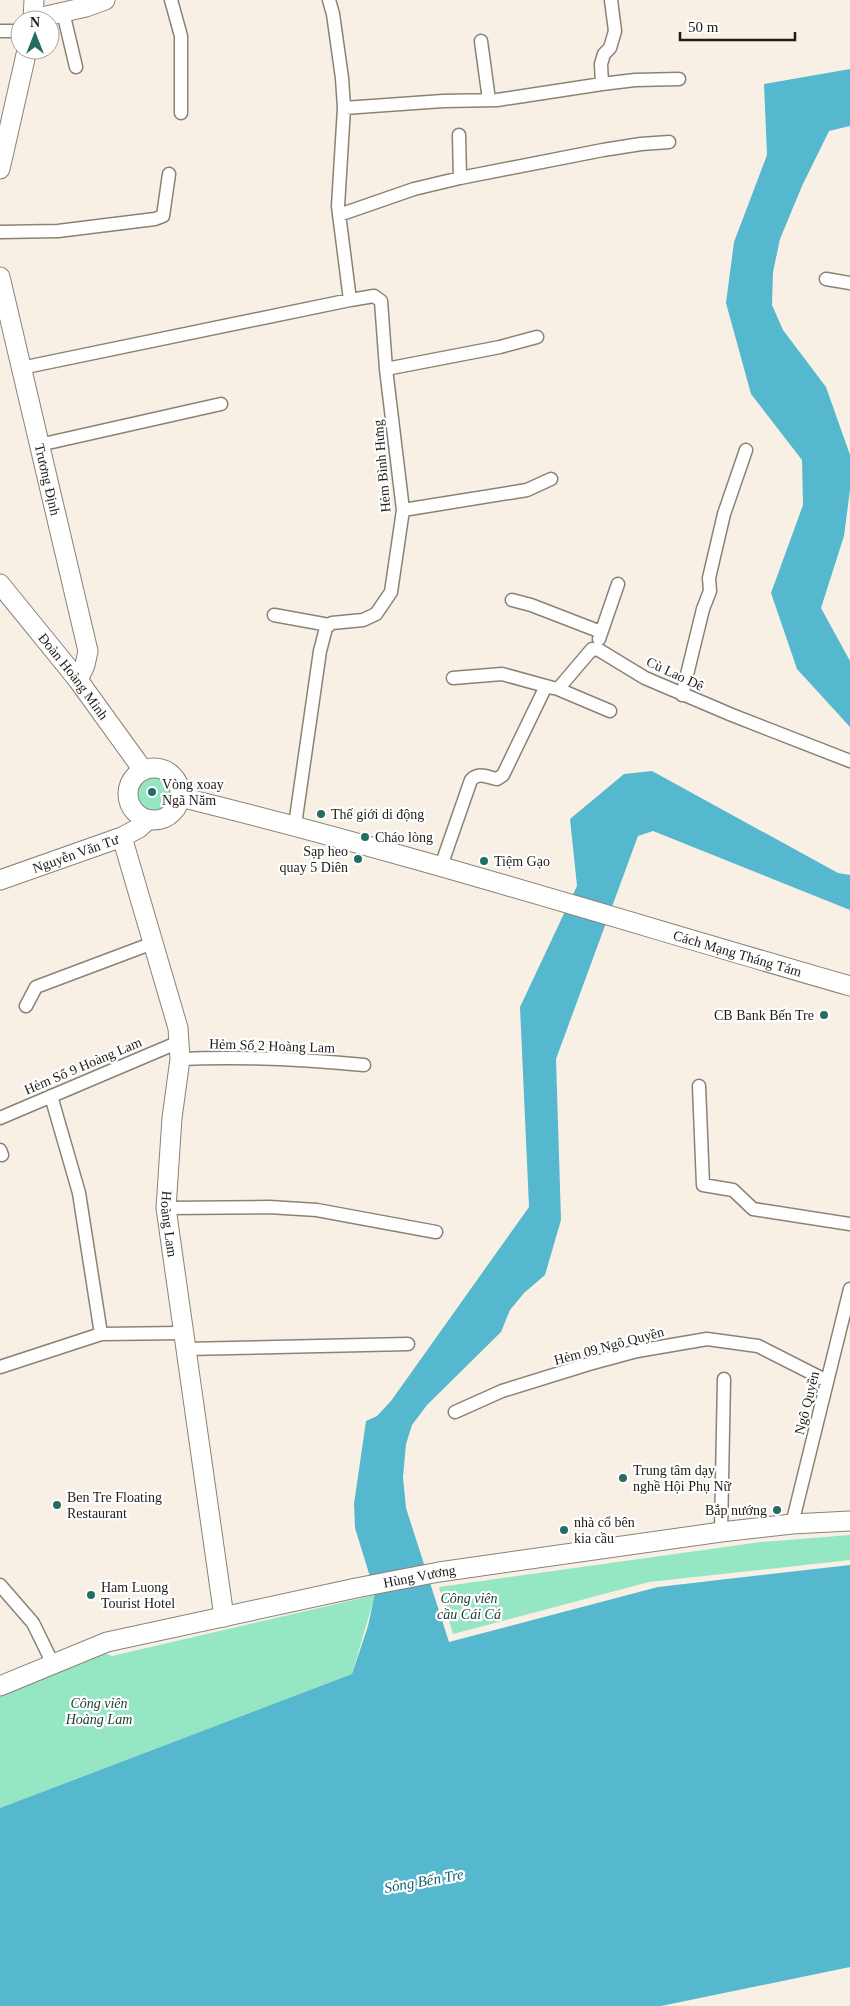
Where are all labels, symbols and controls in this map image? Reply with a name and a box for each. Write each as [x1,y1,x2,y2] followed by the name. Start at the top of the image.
[10,10,60,60] north arrow
[680,10,795,42] scale bar
[30,15,40,30] text: N
[688,19,719,35] text: 50 m
[370,419,394,513] street label: Hẻm Bình Hưng
[32,442,63,517] street label: Trương Định
[35,630,111,722] street label: Đoàn Hoàng Minh
[644,654,706,694] street label: Cù Lao Dê
[162,777,224,808] place label: Vòng xoay Ngã Năm
[146,786,158,798] marker: Vòng xoay Ngã Năm
[331,807,424,822] place label: Thế giới di động
[315,808,327,820] marker: Thế giới di động
[375,830,433,845] place label: Cháo lòng
[30,831,121,875] street label: Nguyễn Văn Tư
[359,831,371,843] marker: Cháo lòng
[280,844,348,875] place label: Sạp heo quay 5 Diên
[352,853,364,865] marker: Sạp heo quay 5 Diên
[494,854,550,869] place label: Tiệm Gạo
[478,855,490,867] marker: Tiệm Gạo
[672,927,803,979] street label: Cách Mạng Tháng Tám
[714,1008,814,1023] place label: CB Bank Bến Tre
[818,1009,830,1021] marker: CB Bank Bến Tre
[22,1034,144,1098] street label: Hẻm Số 9 Hoàng Lam
[209,1036,335,1056] street label: Hẻm Số 2 Hoàng Lam
[159,1190,180,1258] street label: Hoàng Lam
[552,1324,666,1368] street label: Hẻm 09 Ngô Quyền
[792,1370,822,1436] street label: Ngô Quyền
[633,1463,732,1494] place label: Trung tâm dạy nghề Hội Phụ Nữ
[617,1472,629,1484] marker: Trung tâm dạy nghề Hội Phụ Nữ
[67,1490,162,1521] place label: Ben Tre Floating Restaurant
[51,1499,63,1511] marker: Ben Tre Floating Restaurant
[705,1503,767,1518] place label: Bắp nướng
[771,1504,783,1516] marker: Bắp nướng
[574,1515,635,1546] place label: nhà cổ bên kia cầu
[558,1524,570,1536] marker: nhà cổ bên kia cầu
[382,1562,457,1590] street label: Hùng Vương
[101,1580,175,1611] place label: Ham Luong Tourist Hotel
[85,1589,97,1601] marker: Ham Luong Tourist Hotel
[437,1591,501,1622] park label: Công viên cầu Cái Cá
[65,1696,132,1727] park label: Công viên Hoàng Lam
[383,1866,465,1896] water label: Sông Bến Tre

